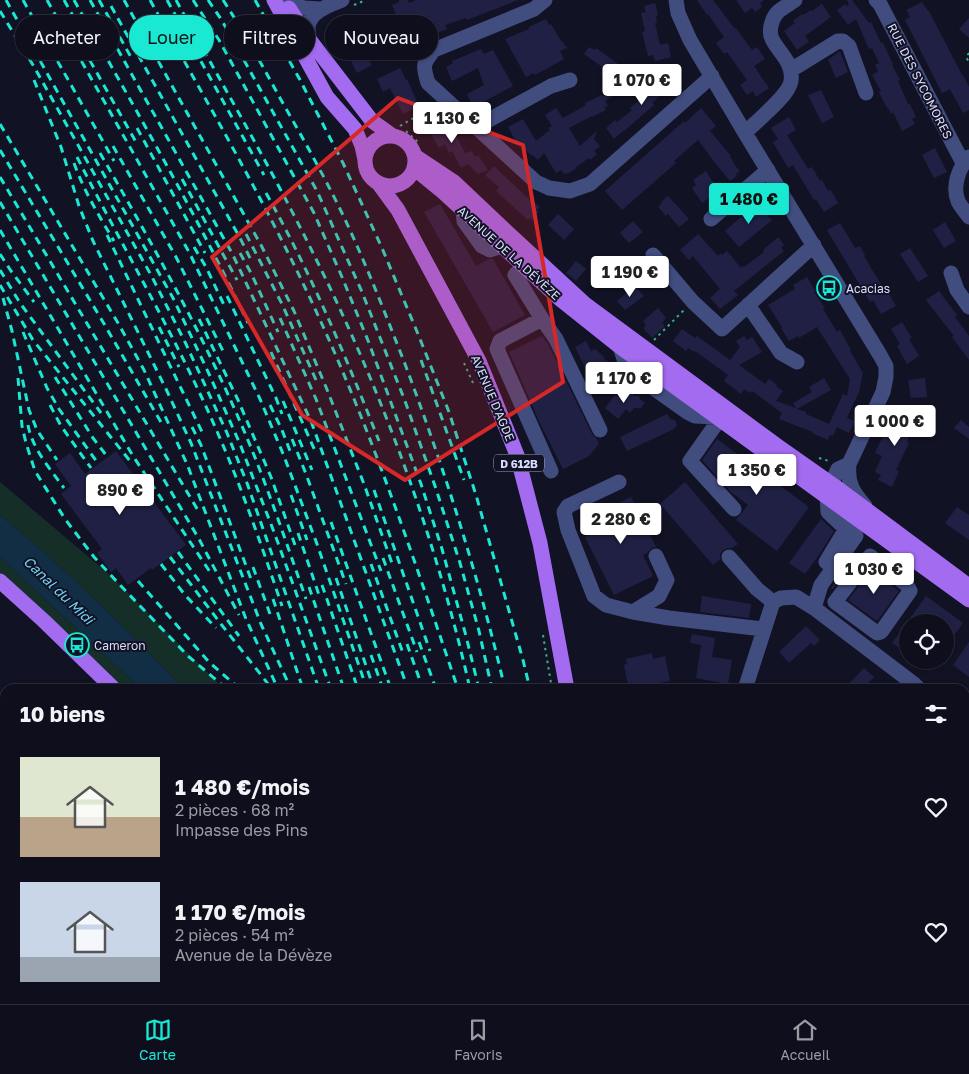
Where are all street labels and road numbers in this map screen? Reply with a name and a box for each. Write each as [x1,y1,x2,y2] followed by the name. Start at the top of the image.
[884,21,956,142] street label: RUE DES SYCOMORES
[454,203,564,303] street label: AVENUE DE LA DÉVÈZE
[468,352,518,444] street label: AVENUE D'AGDE
[494,454,544,472] road number: D 612B

